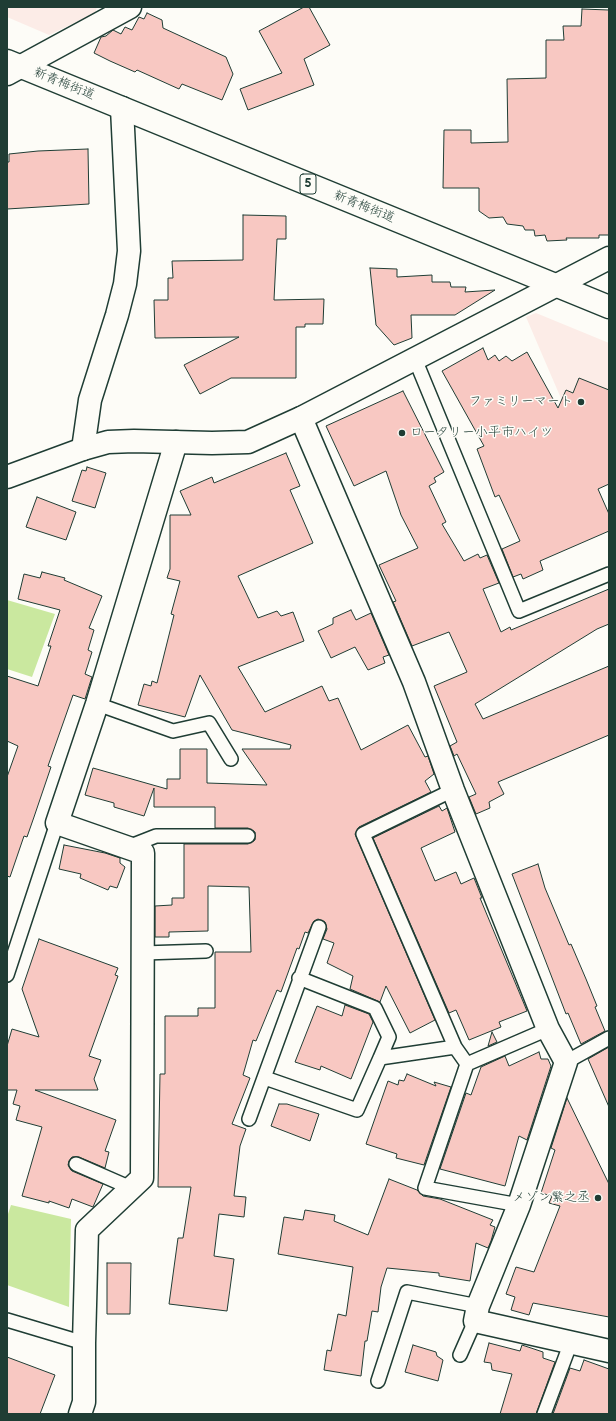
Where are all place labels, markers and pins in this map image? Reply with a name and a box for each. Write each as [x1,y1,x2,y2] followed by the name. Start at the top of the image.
[469,394,573,410] place label: ファミリーマート
[576,397,586,407] marker: ファミリーマート
[410,425,553,441] place label: ロータリー小平市ハイツ
[397,428,407,438] marker: ロータリー小平市ハイツ
[512,1190,590,1206] place label: メゾン繁之丞
[593,1193,603,1203] marker: メゾン繁之丞

